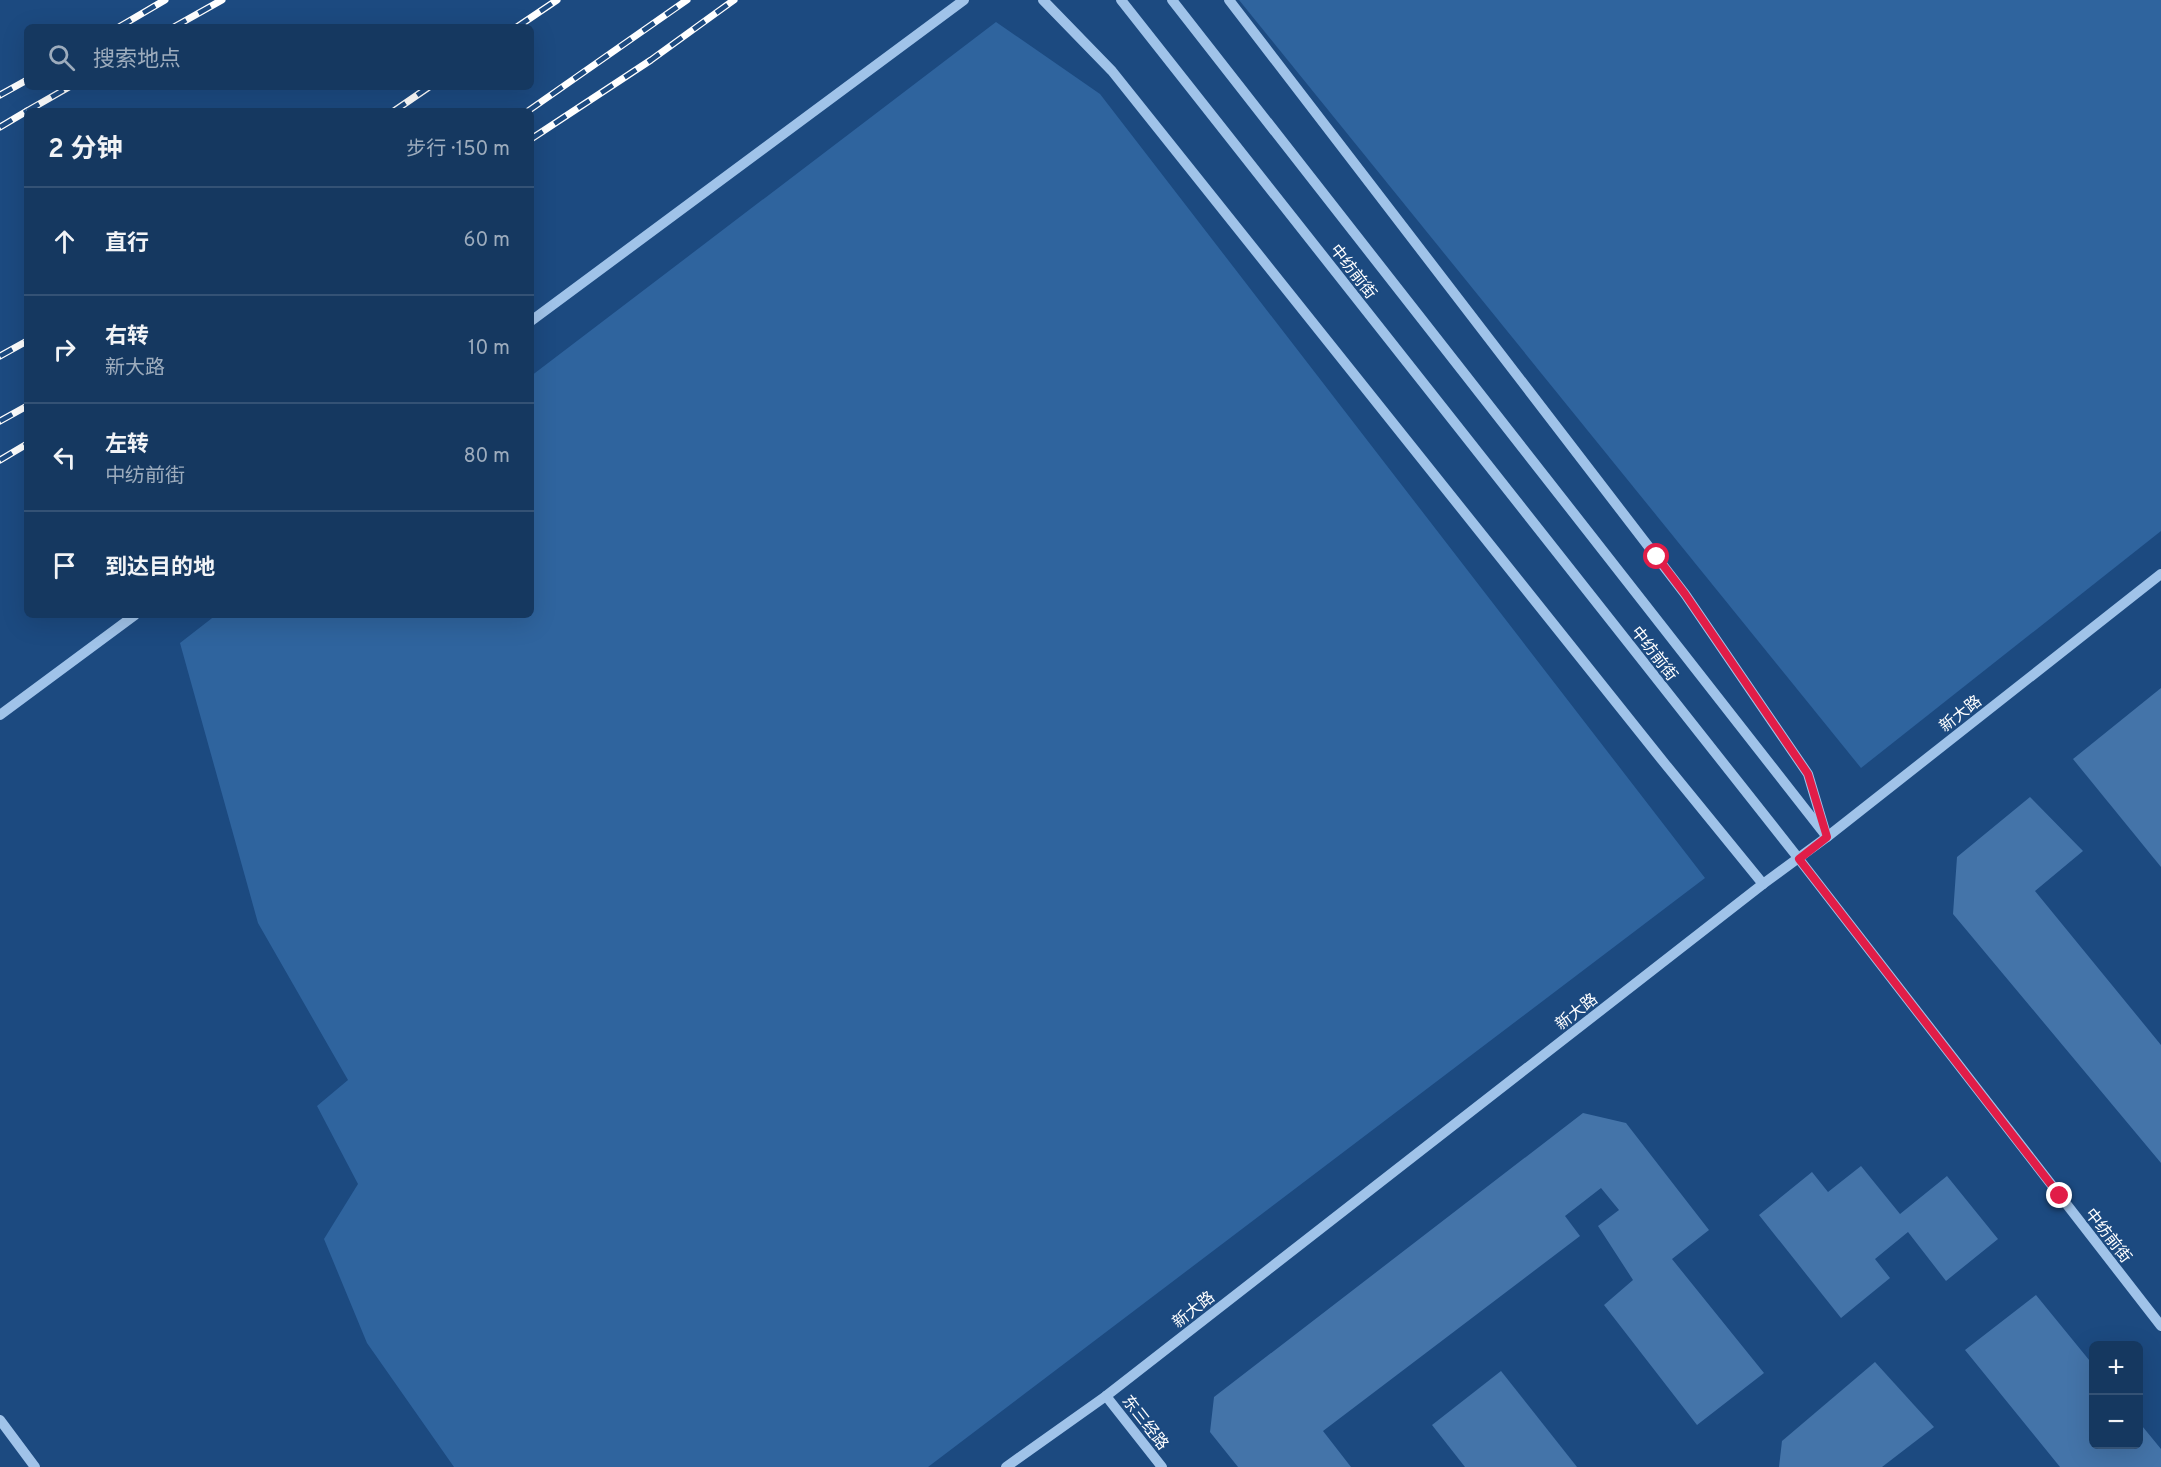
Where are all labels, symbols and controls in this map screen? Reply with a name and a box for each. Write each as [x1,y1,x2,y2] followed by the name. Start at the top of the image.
[24,24,534,90] search box
[45,41,78,74] icon: search
[93,47,181,74] text: 搜索地点
[48,134,122,167] text: 2 分钟
[406,137,510,163] text: 步行 · 150 m
[48,225,81,258] icon: ahead
[464,228,510,254] text: 60 m
[105,231,149,258] text: 直行
[1325,241,1380,304] street label: 中纺前街
[105,324,149,351] text: 右转
[48,333,81,366] icon: right
[468,336,510,362] text: 10 m
[105,356,165,382] text: 新大路
[105,432,149,459] text: 左转
[48,441,81,474] icon: left
[464,444,510,470] text: 80 m
[105,464,185,490] text: 中纺前街
[1643,543,1669,569] route start
[48,549,81,582] icon: arrive
[105,555,215,582] text: 到达目的地
[1626,623,1681,686] street label: 中纺前街
[1936,692,1986,737] street label: 新大路
[1552,990,1602,1035] street label: 新大路
[2046,1182,2072,1208] route end
[2080,1205,2135,1268] street label: 中纺前街
[1169,1288,1219,1333] street label: 新大路
[2089,1341,2143,1449] map controls
[2089,1341,2143,1395] button: +
[1117,1392,1172,1455] street label: 东三经路
[2089,1395,2143,1449] button: −

